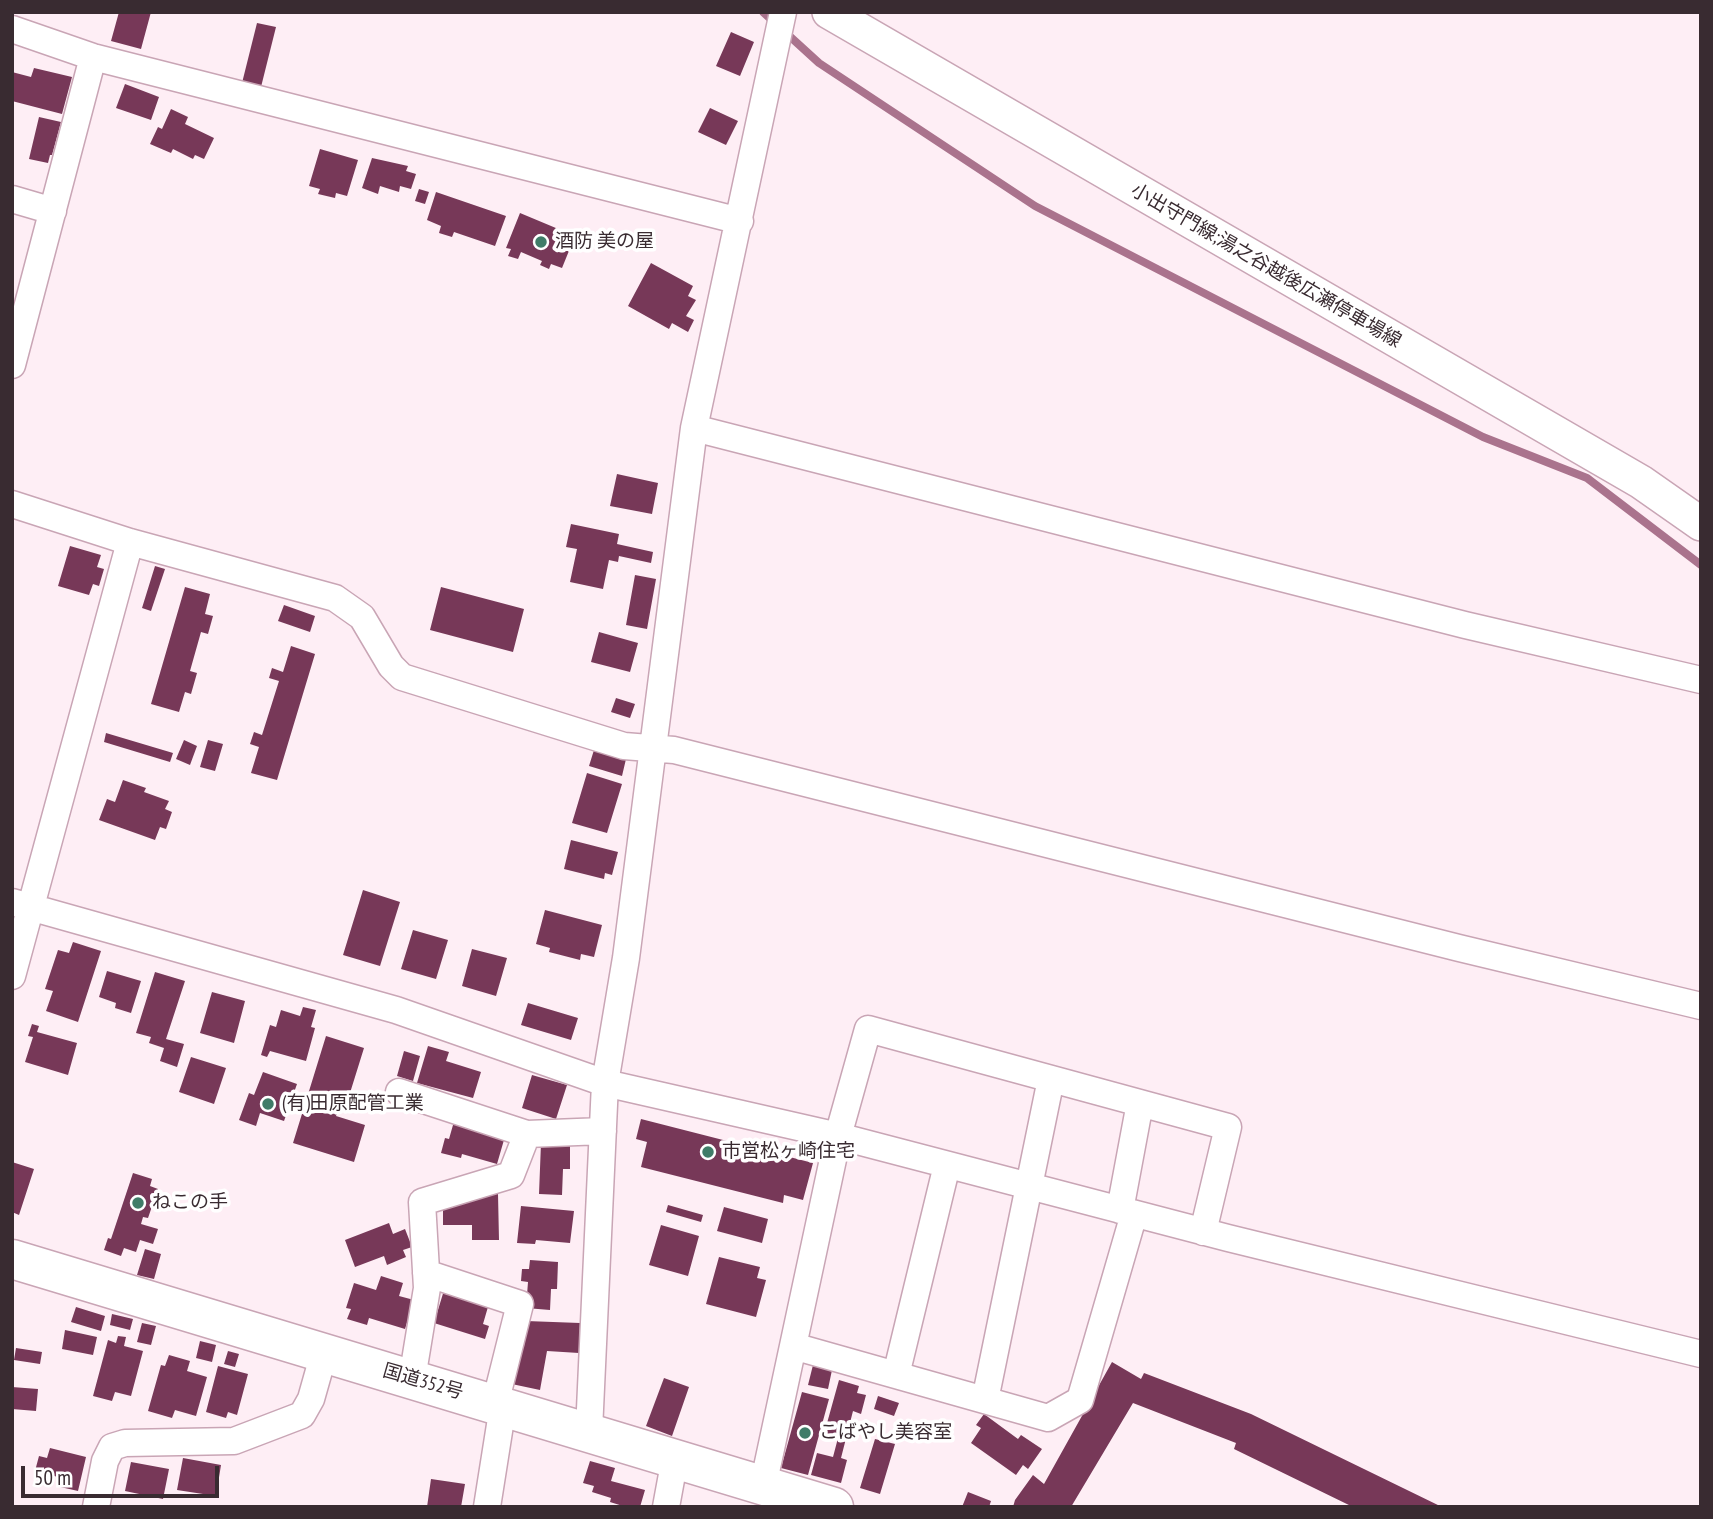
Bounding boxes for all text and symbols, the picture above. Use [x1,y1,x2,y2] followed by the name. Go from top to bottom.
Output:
[1127,179,1405,353] street label: 小出守門線;湯之谷越後広瀬停車場線
[555,231,654,253] place label: 酒防 美の屋
[533,234,549,250] marker: 酒防 美の屋
[282,1093,424,1115] place label: (有)田原配管工業
[260,1096,276,1112] marker: (有)田原配管工業
[722,1141,855,1163] place label: 市営松ヶ崎住宅
[700,1144,716,1160] marker: 市営松ヶ崎住宅
[152,1192,228,1214] place label: ねこの手
[130,1195,146,1211] marker: ねこの手
[380,1360,466,1404] street label: 国道352号
[819,1422,952,1444] place label: こばやし美容室
[797,1425,813,1441] marker: こばやし美容室
[24,1452,222,1496] scale bar
[34,1464,71,1491] text: 50 m

